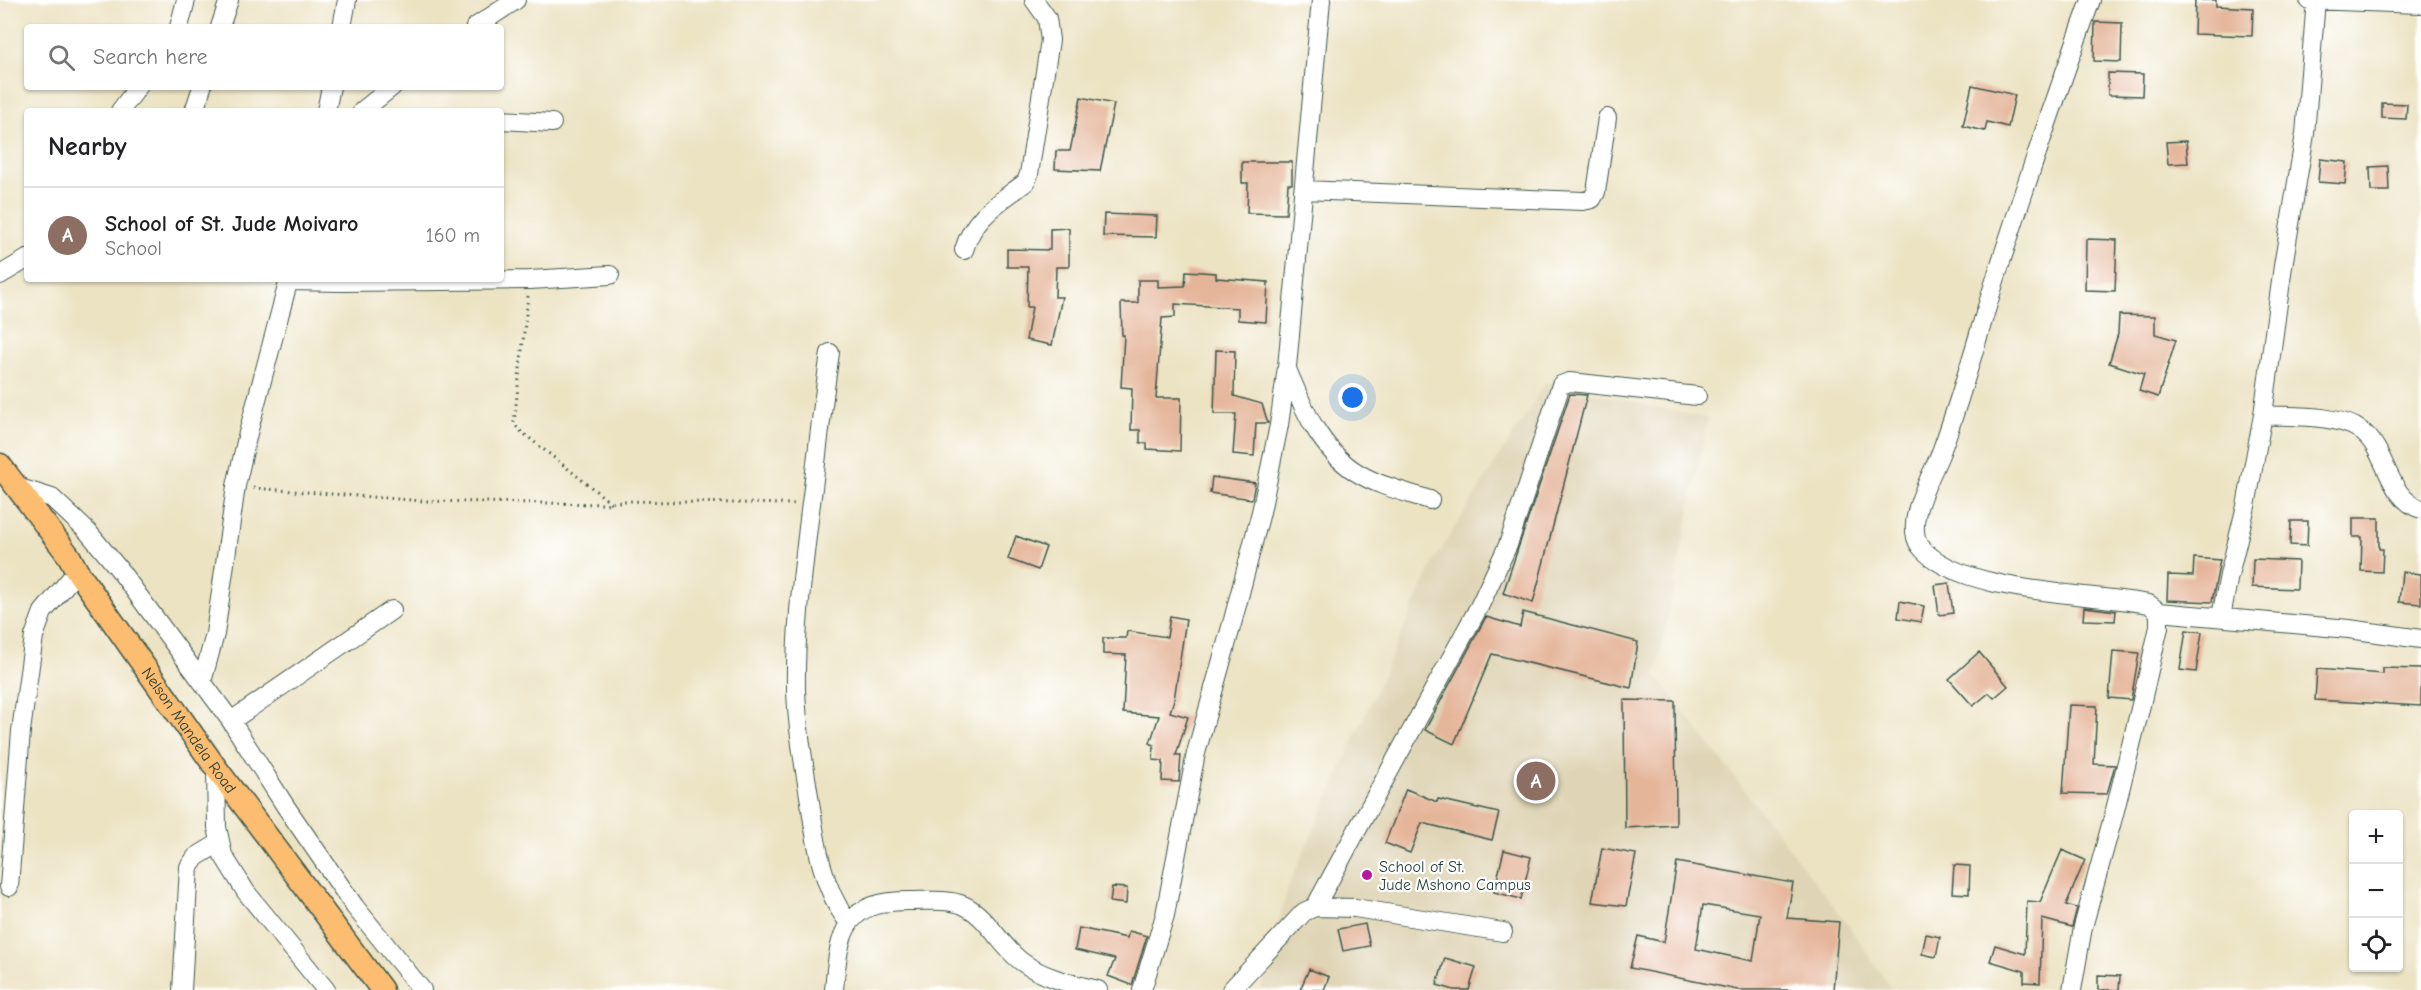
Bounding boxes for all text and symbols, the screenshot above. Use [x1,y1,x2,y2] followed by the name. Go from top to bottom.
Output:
[24,24,504,90] search box
[45,41,78,74] icon: search
[93,44,208,70] text: Search here
[48,132,127,162] text: Nearby
[105,211,358,237] text: School of St. Jude Moivaro
[62,224,73,247] text: A
[426,224,480,247] text: 160 m
[105,237,162,260] text: School
[1338,383,1367,412] your location
[138,664,240,797] street label: Nelson Mandela Road
[1516,758,1556,804] pin: A
[2349,810,2403,972] map controls
[2349,810,2403,864] button: +
[1379,858,1531,894] place label: School of St. Jude Mshono Campus
[2349,864,2403,918] button: −
[1360,868,1374,882] marker: School of St. Jude Mshono Campus
[2349,918,2403,972] button: locate

